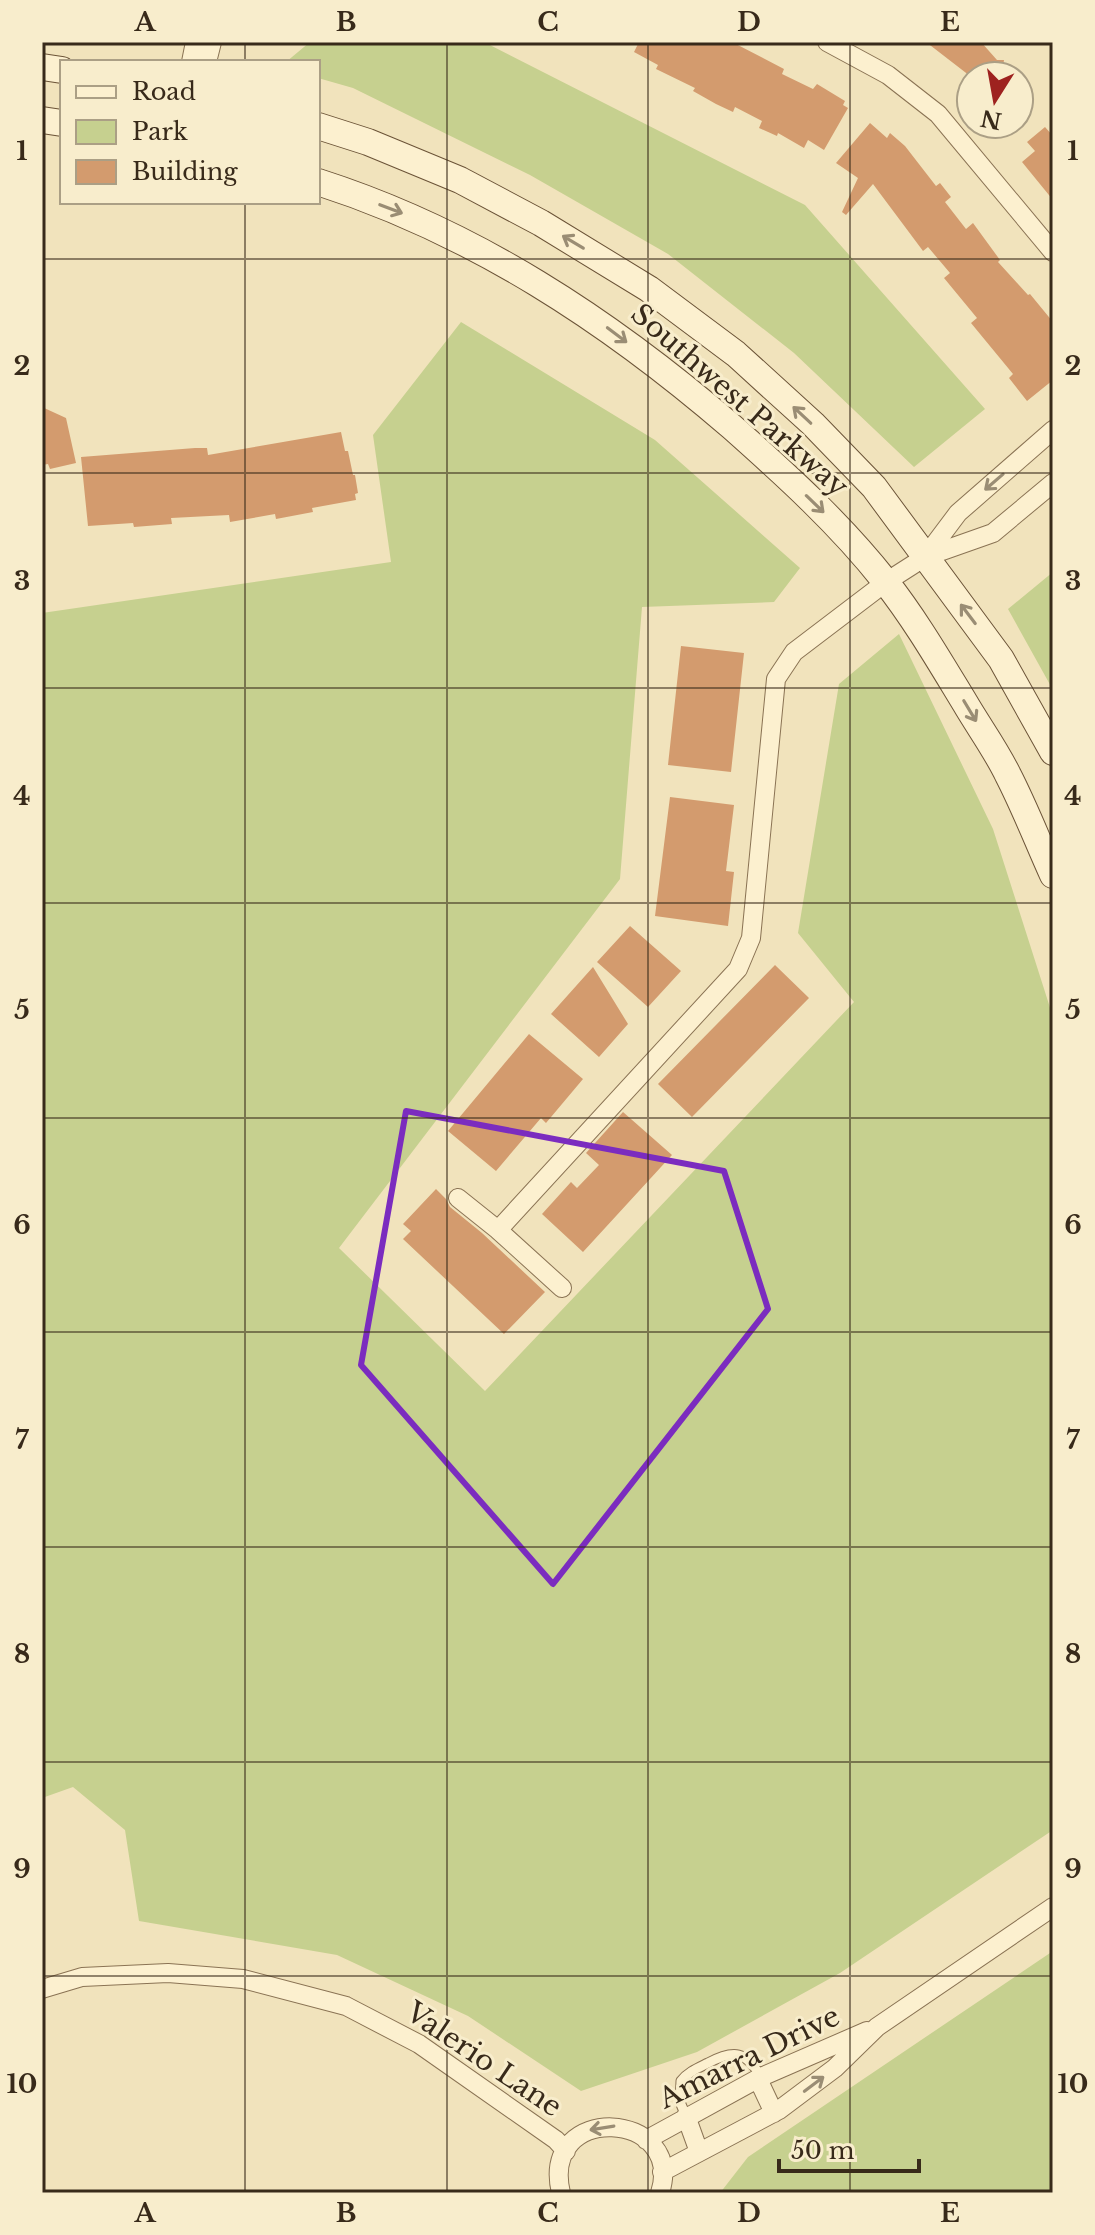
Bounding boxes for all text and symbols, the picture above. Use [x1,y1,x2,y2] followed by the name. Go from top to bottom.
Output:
[133,6,156,38] text: A
[336,6,356,38] text: B
[537,6,559,38] text: C
[737,6,761,38] text: D
[940,6,960,38] text: E
[60,60,320,204] legend
[955,60,1035,140] north arrow
[132,77,196,106] text: Road
[978,104,1004,134] text: N
[132,117,188,146] text: Park
[16,135,28,167] text: 1
[1067,135,1079,167] text: 1
[132,157,238,186] text: Building
[378,203,403,217] one-way arrow
[562,234,585,250] one-way arrow
[624,296,856,504] street label: Southwest Parkway
[606,327,628,344] one-way arrow
[14,350,30,382] text: 2
[1065,350,1081,382] text: 2
[793,406,813,424] one-way arrow
[985,472,1005,490] one-way arrow
[805,494,825,513] one-way arrow
[14,565,30,597] text: 3
[1065,565,1081,597] text: 3
[959,604,976,626] one-way arrow
[962,700,978,722] one-way arrow
[13,780,31,812] text: 4
[1064,780,1082,812] text: 4
[14,994,30,1026] text: 5
[1065,994,1081,1026] text: 5
[13,1209,31,1241] text: 6
[1064,1209,1082,1241] text: 6
[15,1424,29,1456] text: 7
[1066,1424,1080,1456] text: 7
[14,1638,30,1670] text: 8
[1065,1638,1081,1670] text: 8
[13,1853,31,1885] text: 9
[1064,1853,1082,1885] text: 9
[398,1994,568,2124] street label: Valerio Lane
[652,1999,845,2117] street label: Amarra Drive
[7,2068,37,2100] text: 10
[1058,2068,1088,2100] text: 10
[803,2076,824,2093] one-way arrow
[590,2121,615,2136] one-way arrow
[779,2123,919,2173] scale bar
[791,2136,855,2165] text: 50 m
[133,2197,156,2229] text: A
[336,2197,356,2229] text: B
[537,2197,559,2229] text: C
[737,2197,761,2229] text: D
[940,2197,960,2229] text: E

